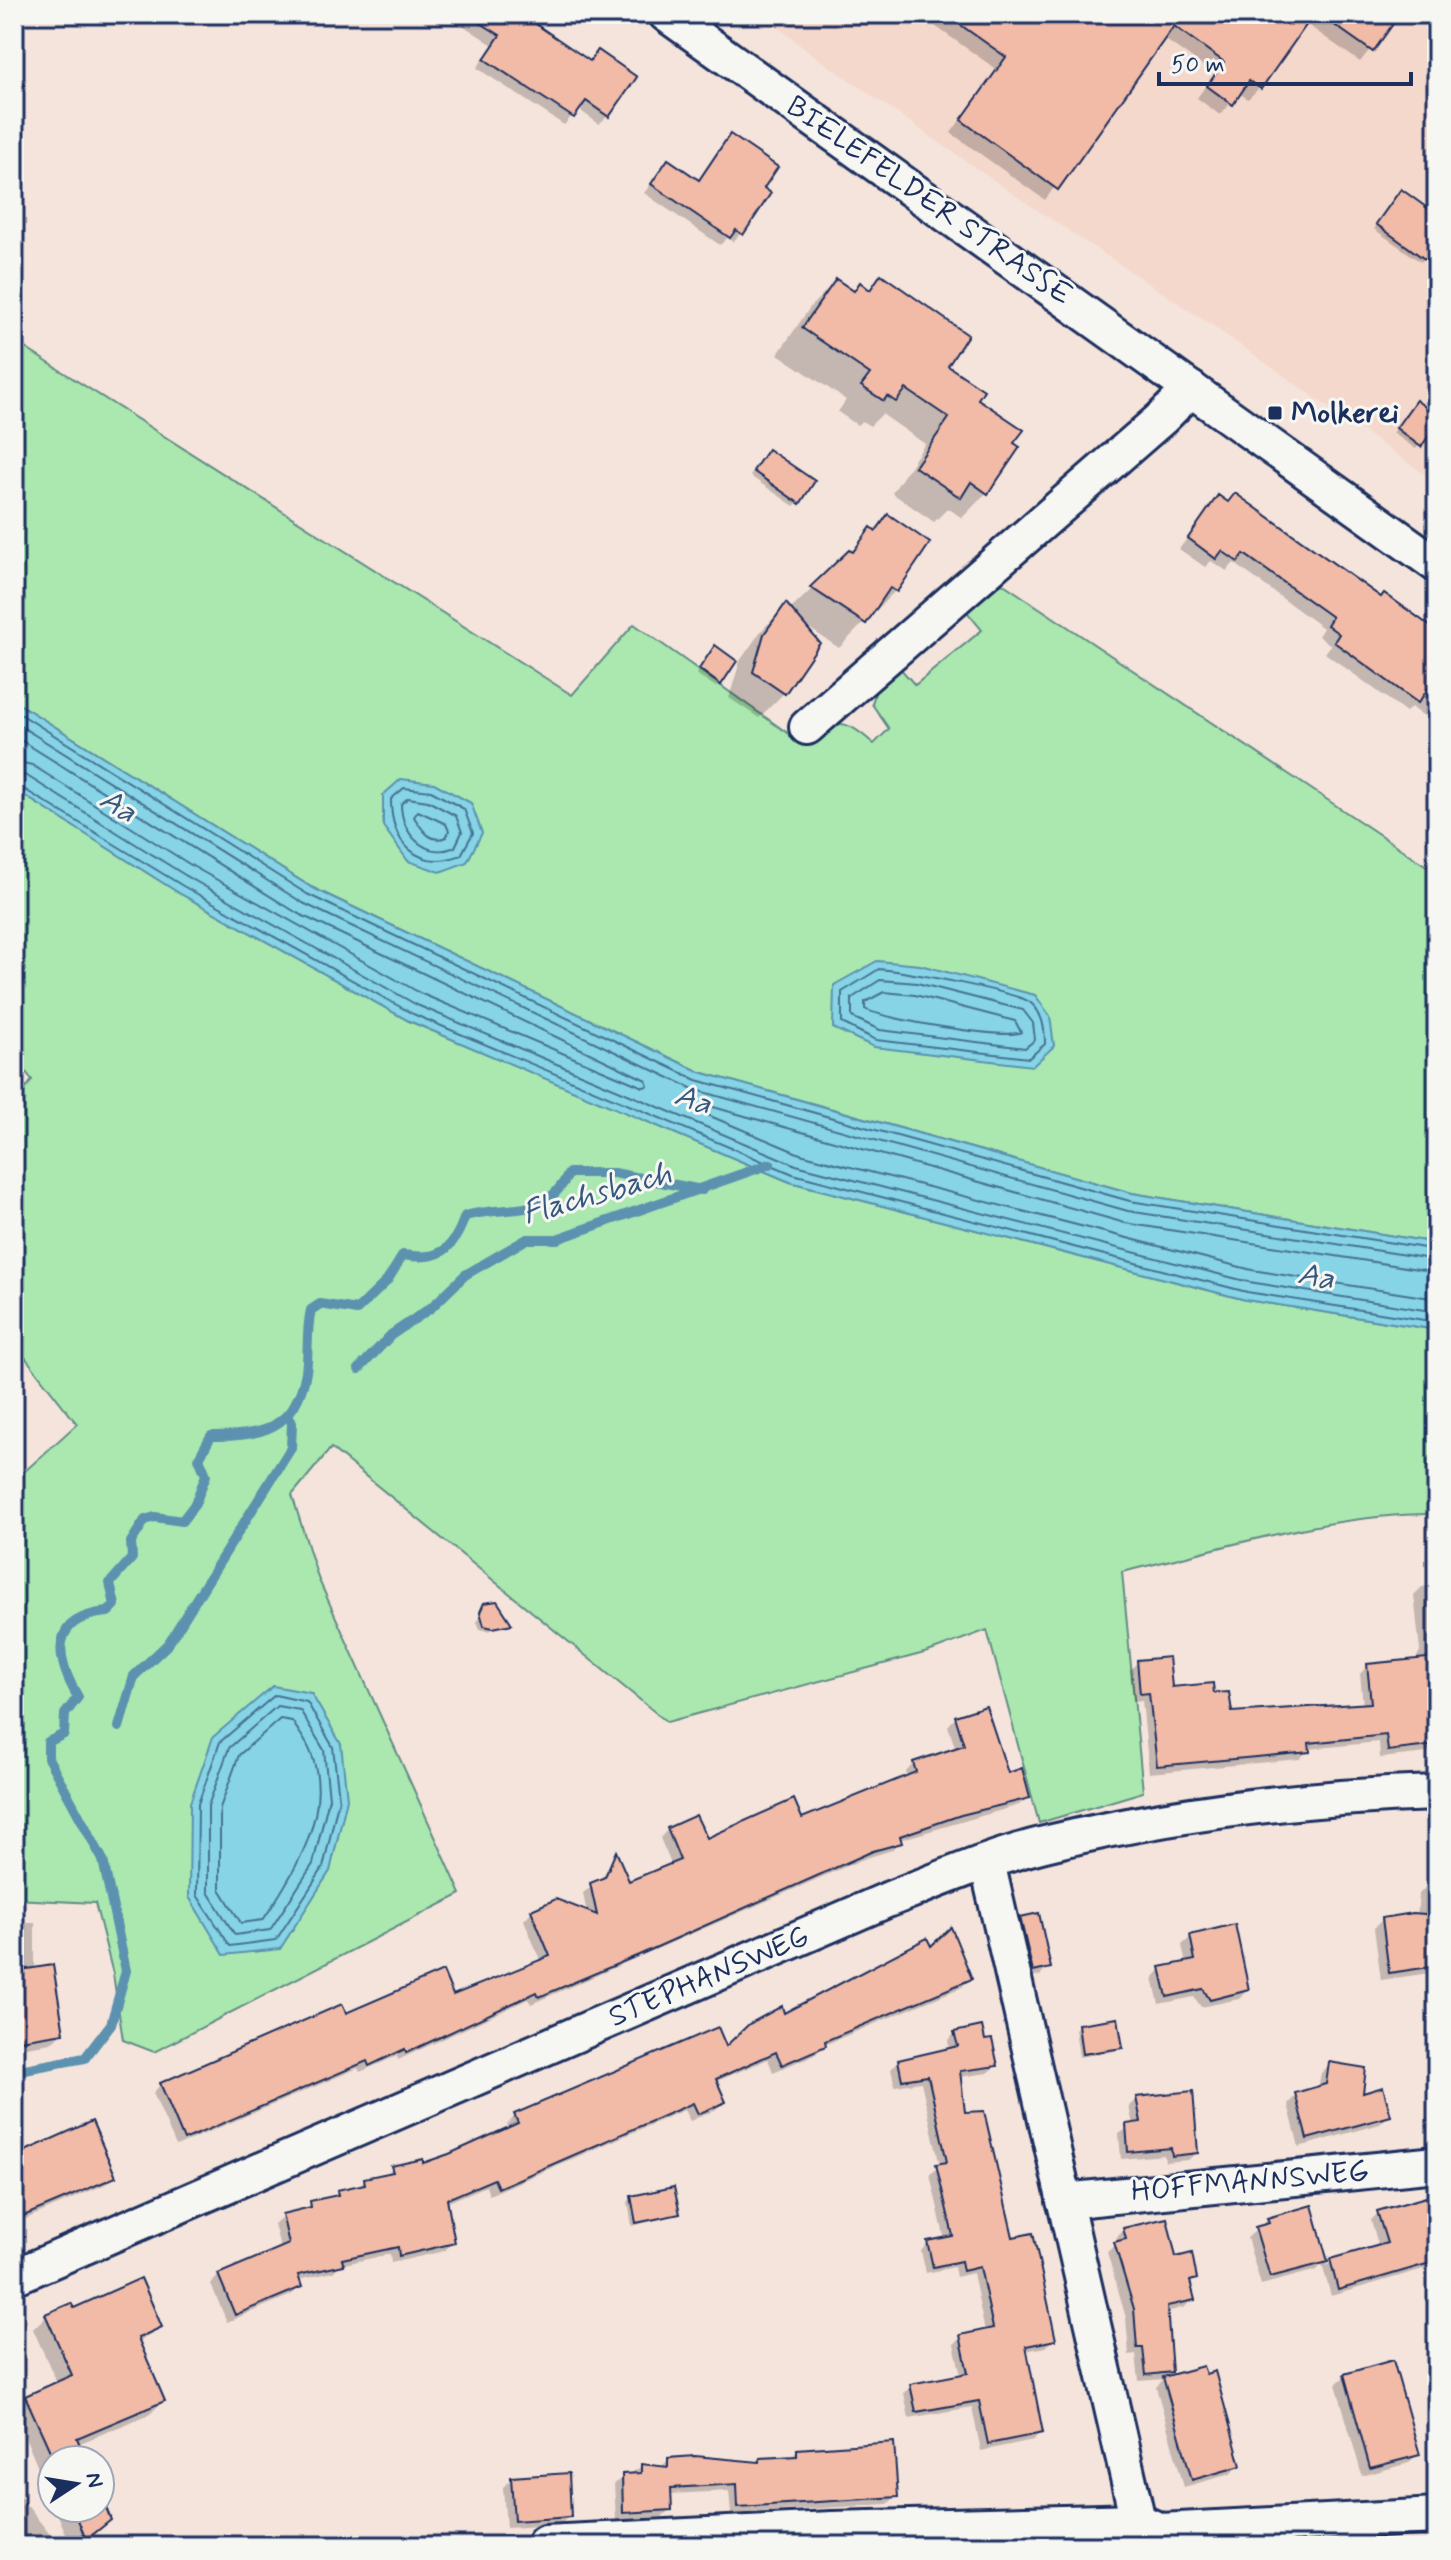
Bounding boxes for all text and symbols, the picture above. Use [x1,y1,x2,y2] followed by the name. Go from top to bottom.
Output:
[1159,36,1411,86] scale bar
[1171,50,1225,81] text: 50 m
[778,87,1080,315] street label: BIELEFELDER STRASSE
[1291,394,1399,433] place label: Molkerei
[1266,404,1284,422] marker: Molkerei
[91,778,145,834] water label: Aa
[669,1074,717,1126] water label: Aa
[517,1153,677,1235] water label: Flachsbach
[1294,1253,1338,1301] water label: Aa
[603,1917,815,2037] street label: STEPHANSWEG
[1129,2152,1371,2212] street label: HOFFMANNSWEG
[36,2444,116,2524] north arrow
[78,2470,109,2490] text: N

